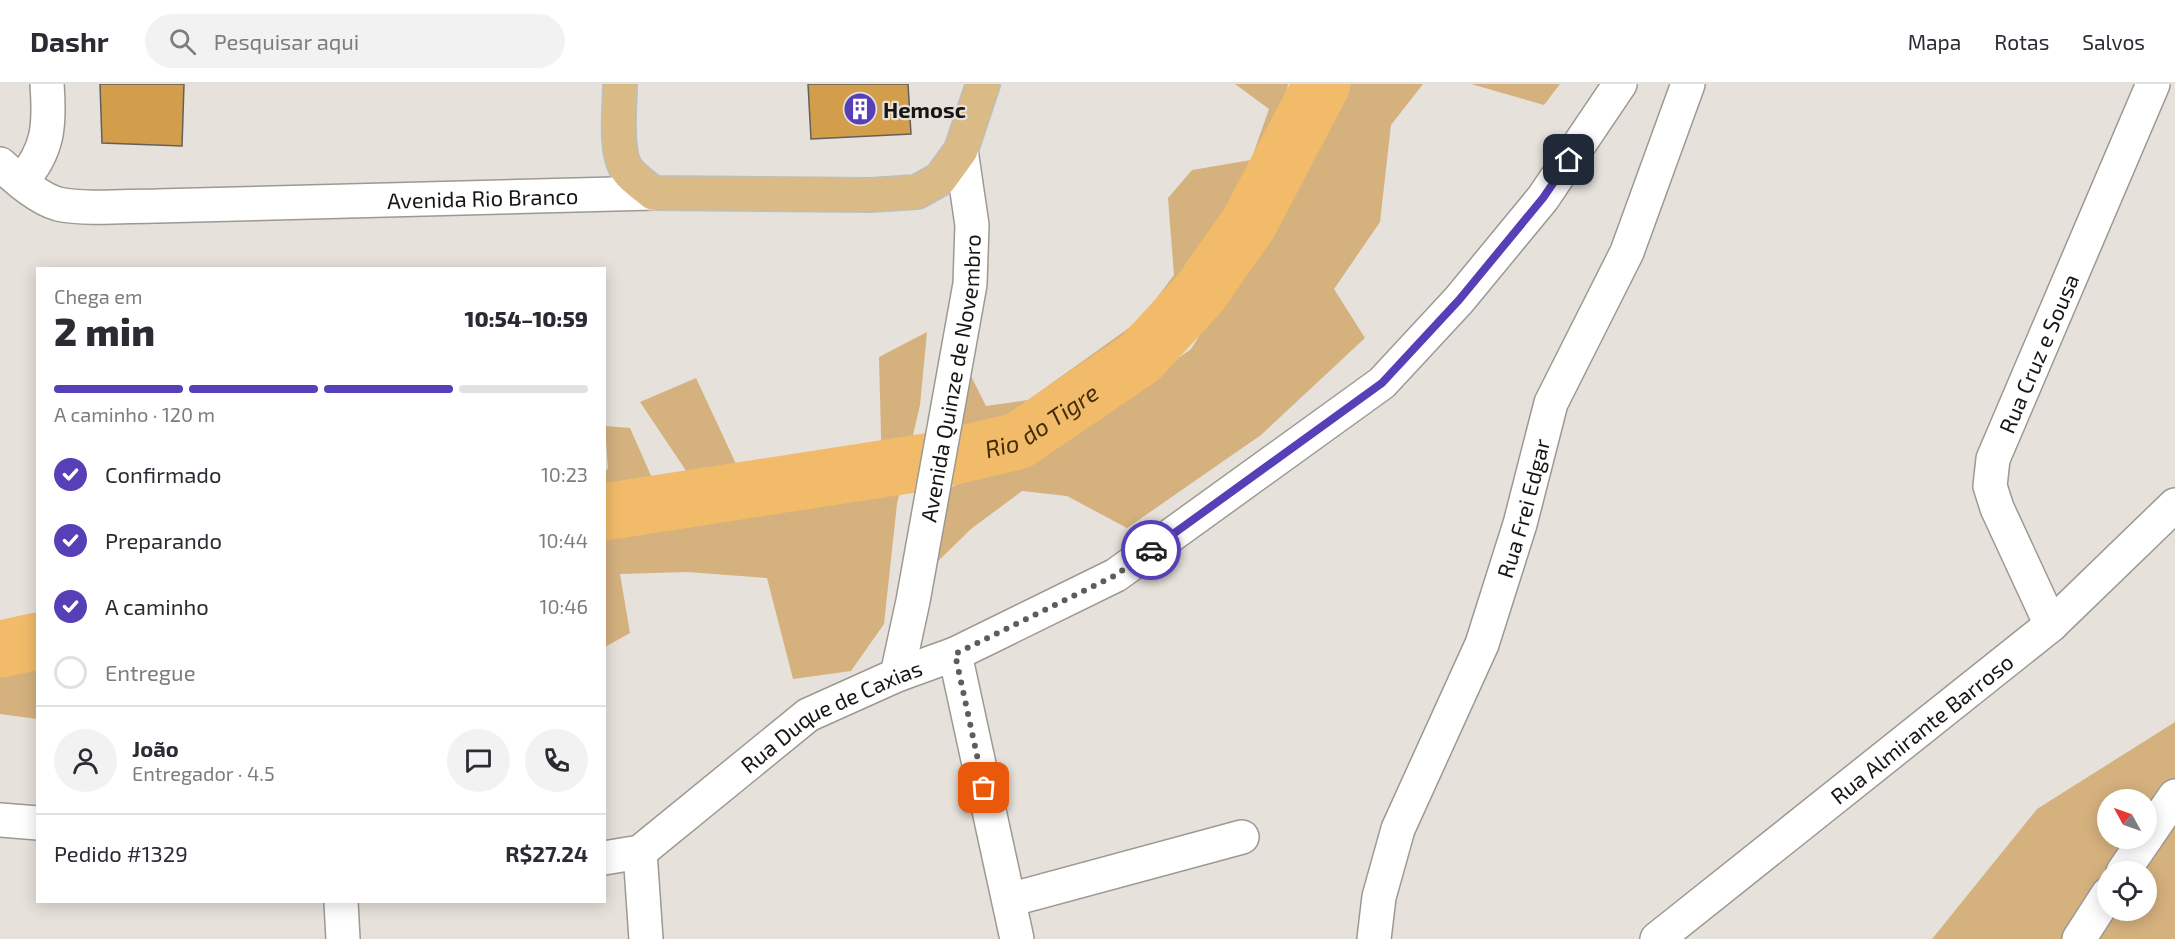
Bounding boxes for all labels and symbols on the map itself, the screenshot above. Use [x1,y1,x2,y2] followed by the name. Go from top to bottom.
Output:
[842,91,878,127] building icon: Hemosc
[883,96,966,122] place label: Hemosc
[1543,134,1594,185] pin
[387,182,579,213] street label: Avenida Rio Branco
[914,234,985,524] street label: Avenida Quinze de Novembro
[1993,270,2084,437] street label: Rua Cruz e Sousa
[982,376,1104,463] water label: Rio do Tigre
[1491,436,1554,581] street label: Rua Frei Edgar
[1121,520,1181,580] courier
[1825,648,2018,809] street label: Rua Almirante Barroso
[735,654,925,778] street label: Rua Duque de Caxias
[958,762,1009,813] pin
[2097,789,2157,849] north arrow

